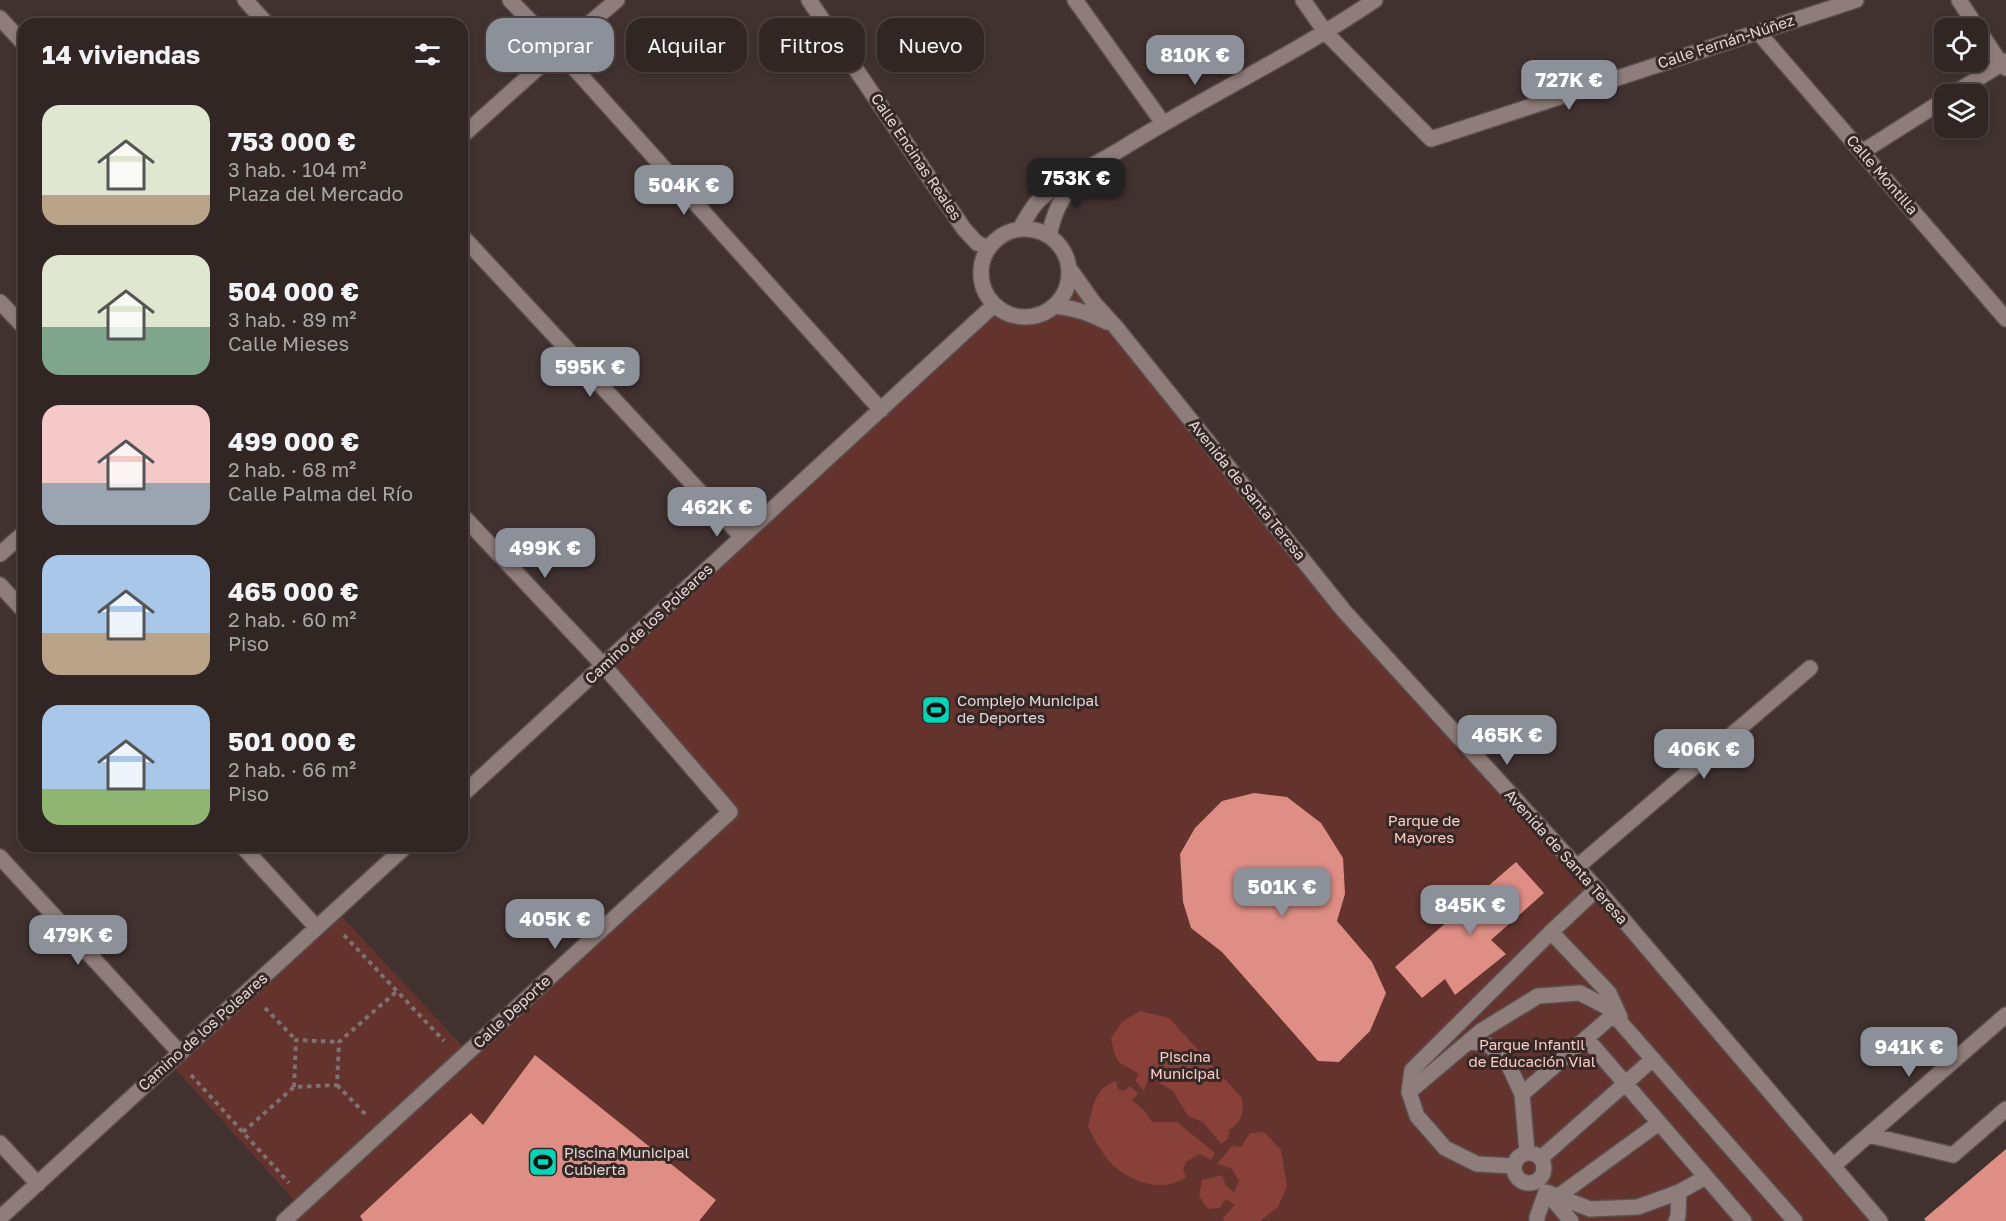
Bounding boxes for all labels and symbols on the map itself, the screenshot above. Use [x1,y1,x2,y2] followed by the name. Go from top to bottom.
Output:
[1655,10,1797,72] street label: Calle Fernán-Núñez
[1146,35,1244,86] pin: 810K €
[1520,60,1618,111] pin: 727K €
[868,90,966,223] street label: Calle Encinas Reales
[1843,131,1922,218] street label: Calle Montilla
[1027,158,1125,209] pin: 753K €
[635,165,733,216] pin: 504K €
[541,347,639,398] pin: 595K €
[1186,416,1310,563] street label: Avenida de Santa Teresa
[668,487,766,538] pin: 462K €
[496,528,594,579] pin: 499K €
[581,559,716,687] street label: Camino de los Poleares
[957,691,1099,726] place label: Complejo Municipal de Deportes
[920,694,952,726] sports icon: Complejo Municipal de Deportes
[1458,715,1556,766] pin: 465K €
[1655,729,1753,780] pin: 406K €
[1501,785,1632,927] street label: Avenida de Santa Teresa
[1388,811,1461,846] park label: Parque de Mayores
[1233,867,1331,918] pin: 501K €
[1421,885,1519,936] pin: 845K €
[506,899,604,950] pin: 405K €
[29,915,127,966] pin: 479K €
[134,968,271,1094] street label: Camino de los Poleares
[469,971,554,1052] street label: Calle Deporte
[1860,1027,1958,1078] pin: 941K €
[1468,1035,1596,1070] park label: Parque Infantil de Educación Vial
[1150,1047,1220,1082] park label: Piscina Municipal
[564,1143,690,1178] place label: Piscina Municipal Cubierta
[527,1146,559,1178] sports icon: Piscina Municipal Cubierta

